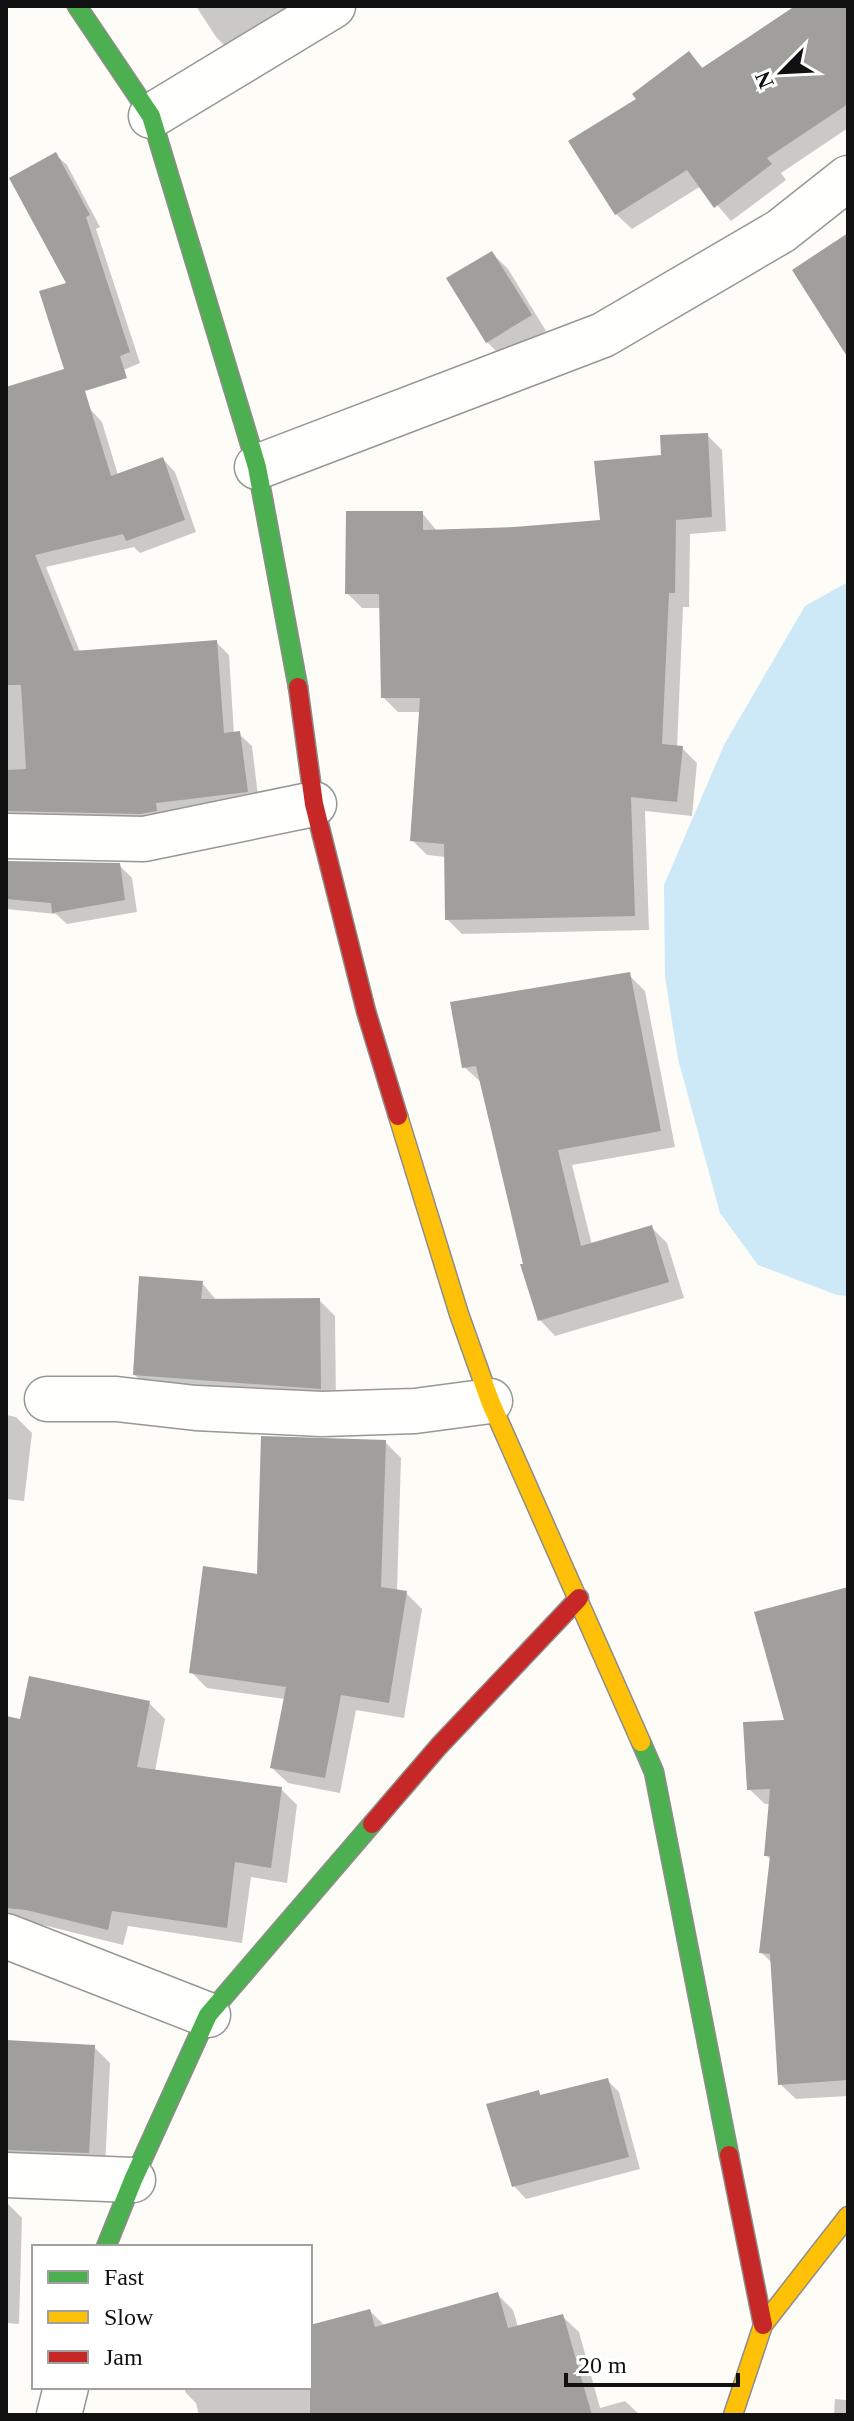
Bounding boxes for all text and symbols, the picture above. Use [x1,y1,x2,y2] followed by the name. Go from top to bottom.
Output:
[742,32,822,112] north arrow
[749,67,779,92] text: N
[32,2245,312,2389] legend
[104,2264,144,2290] text: Fast
[104,2304,154,2330] text: Slow
[566,2337,738,2387] scale bar
[104,2344,143,2370] text: Jam
[578,2352,627,2378] text: 20 m

